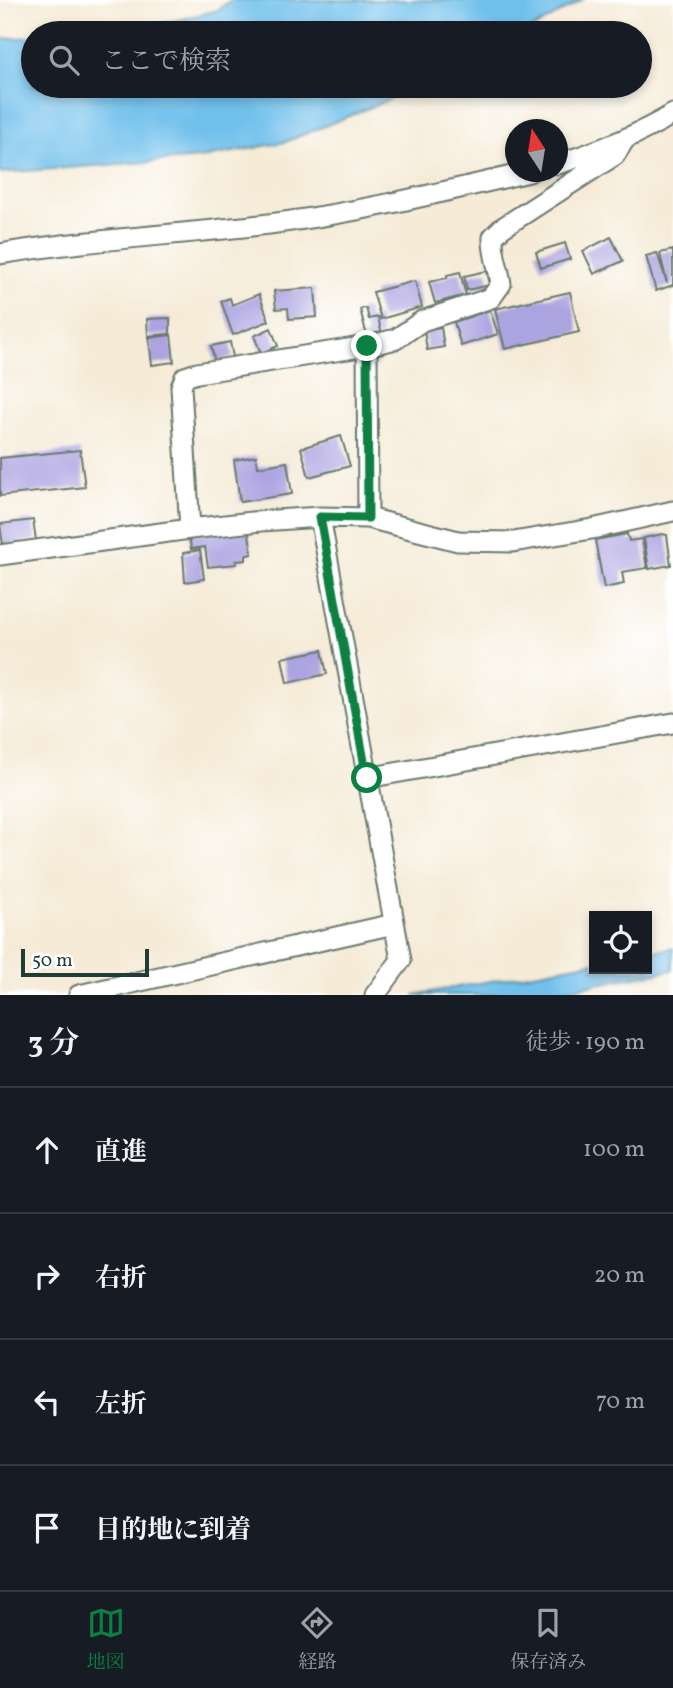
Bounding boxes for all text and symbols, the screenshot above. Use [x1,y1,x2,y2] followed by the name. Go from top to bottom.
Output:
[21,21,652,98] search box
[45,41,83,79] icon: search
[101,44,231,80] text: ここで検索
[505,119,568,182] north arrow
[351,330,382,361] route end
[351,762,382,793] route start
[589,911,652,974] map controls
[589,911,652,974] button: locate
[21,946,149,978] scale bar
[32,948,73,974] text: 50 m
[28,1023,79,1065] text: 3 分
[525,1027,645,1059] text: 徒歩 · 190 m
[28,1131,66,1169] icon: ahead
[583,1134,645,1166] text: 100 m
[95,1135,147,1171] text: 直進
[28,1257,66,1295] icon: right
[594,1260,645,1292] text: 20 m
[95,1261,147,1297] text: 右折
[28,1383,66,1421] icon: left
[596,1386,645,1418] text: 70 m
[95,1387,147,1423] text: 左折
[28,1509,66,1547] icon: arrive
[95,1513,251,1549] text: 目的地に到着
[87,1604,125,1676] tab: 地図
[298,1604,336,1676] tab: 経路
[510,1604,586,1676] tab: 保存済み

